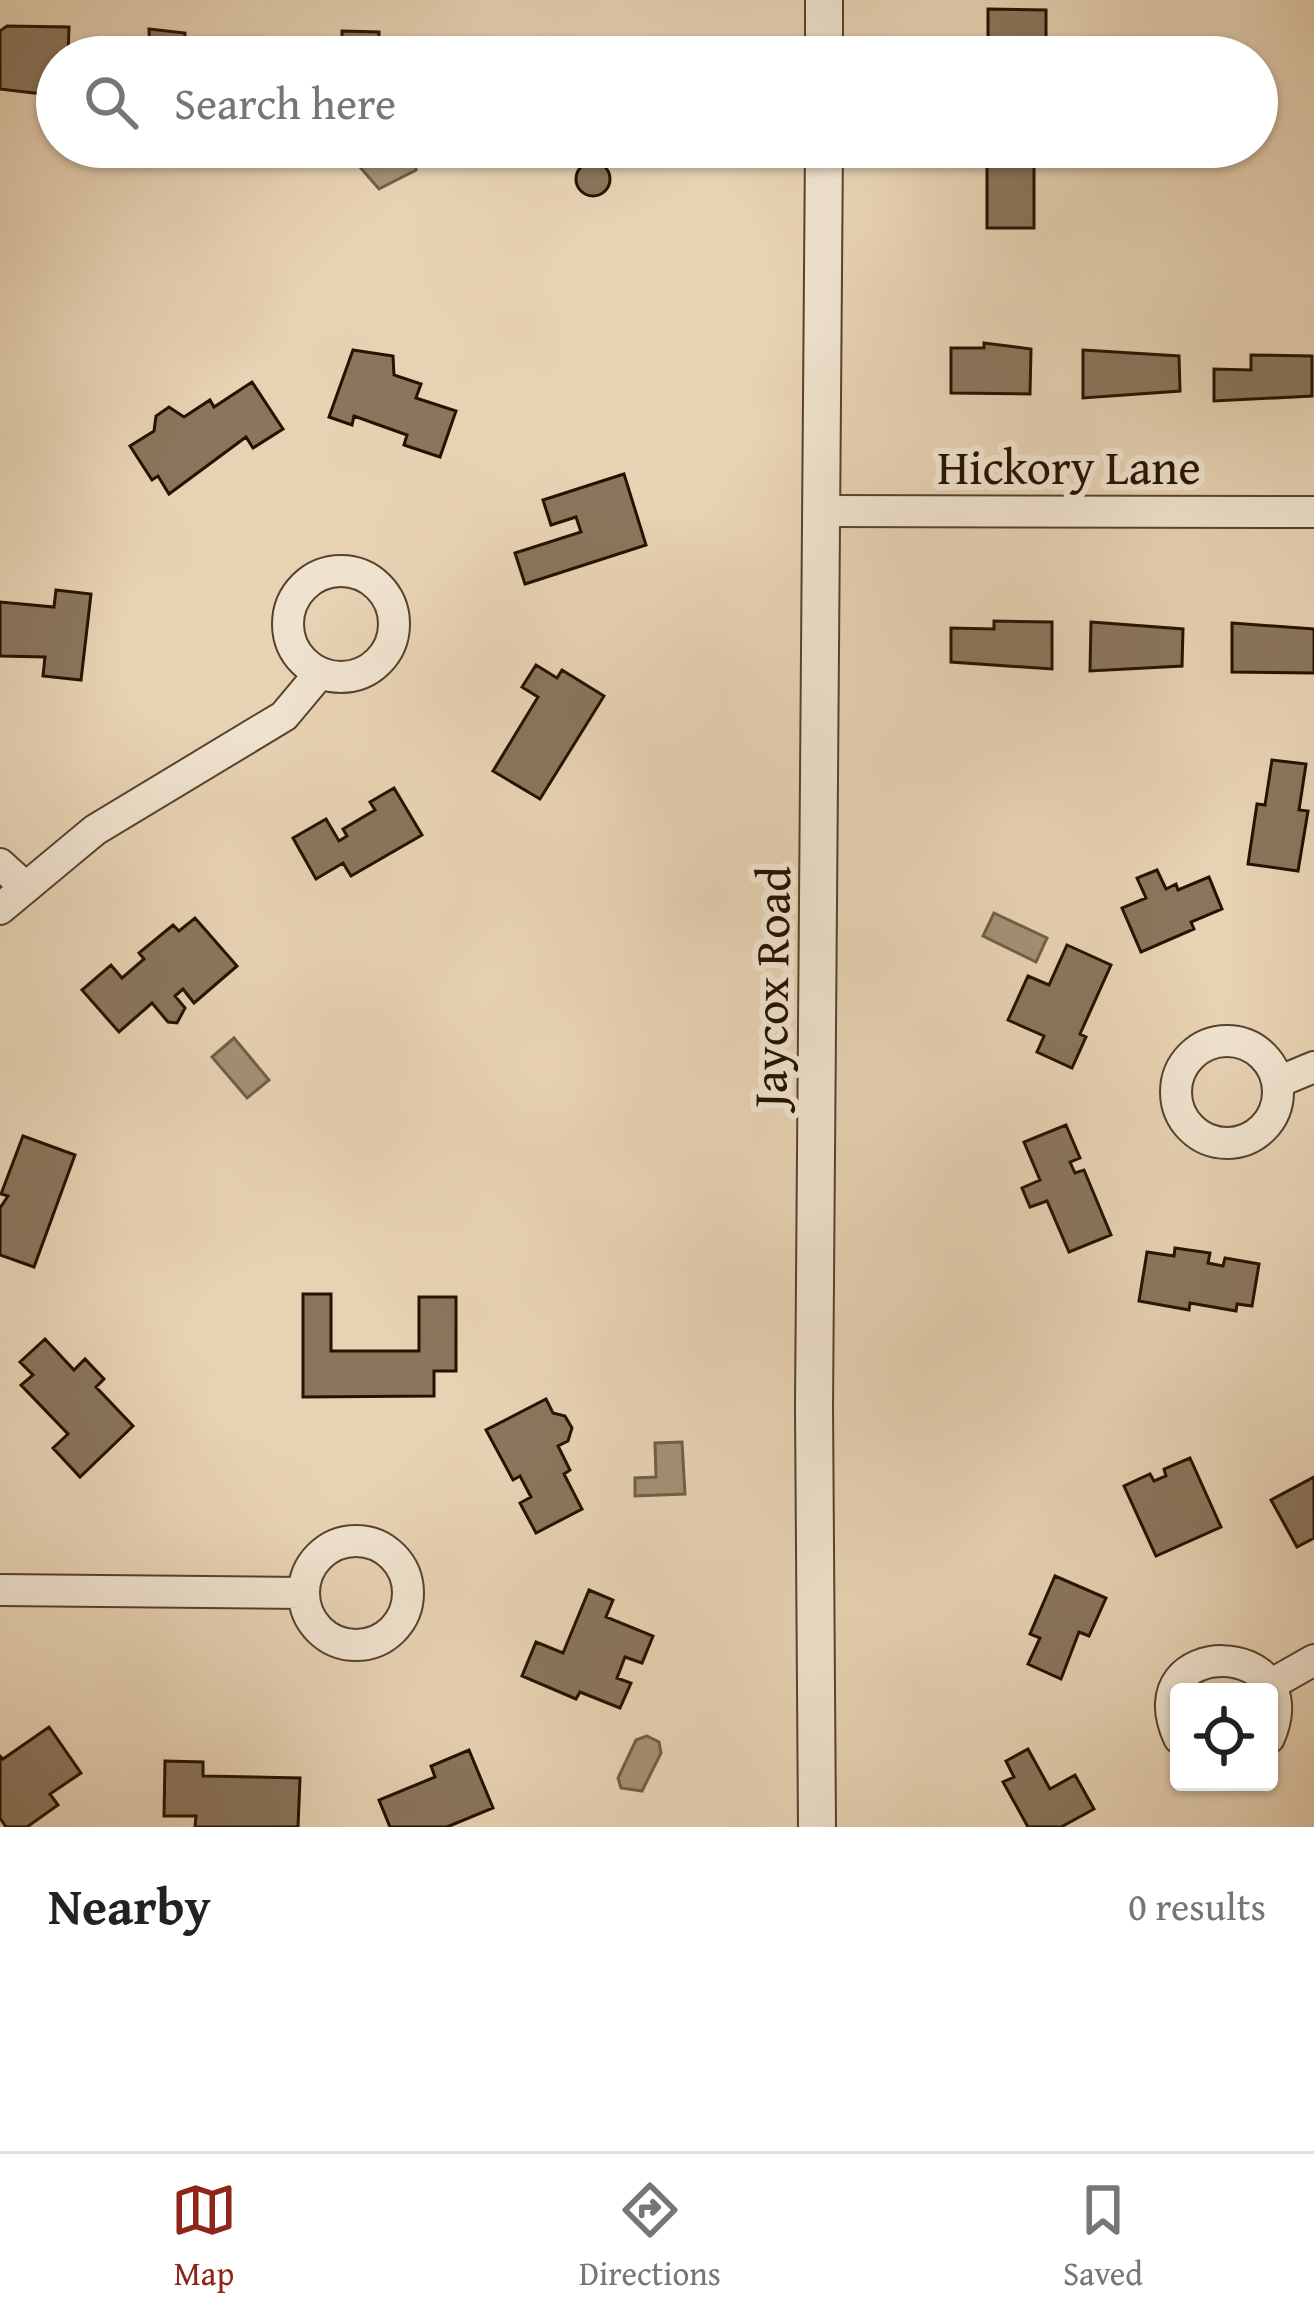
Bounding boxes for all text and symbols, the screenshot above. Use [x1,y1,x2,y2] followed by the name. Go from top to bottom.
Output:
[36,36,1278,168] search box
[78,69,144,135] icon: search
[174,70,396,135] text: Search here
[937,431,1201,502] street label: Hickory Lane
[733,865,808,1115] street label: Jaycox Road
[1170,1683,1278,1791] map controls
[1170,1683,1278,1791] button: locate
[48,1868,211,1943] text: Nearby
[1128,1877,1266,1934] text: 0 results
[171,2177,237,2297] tab: Map
[579,2177,721,2297] tab: Directions
[1063,2177,1143,2297] tab: Saved

